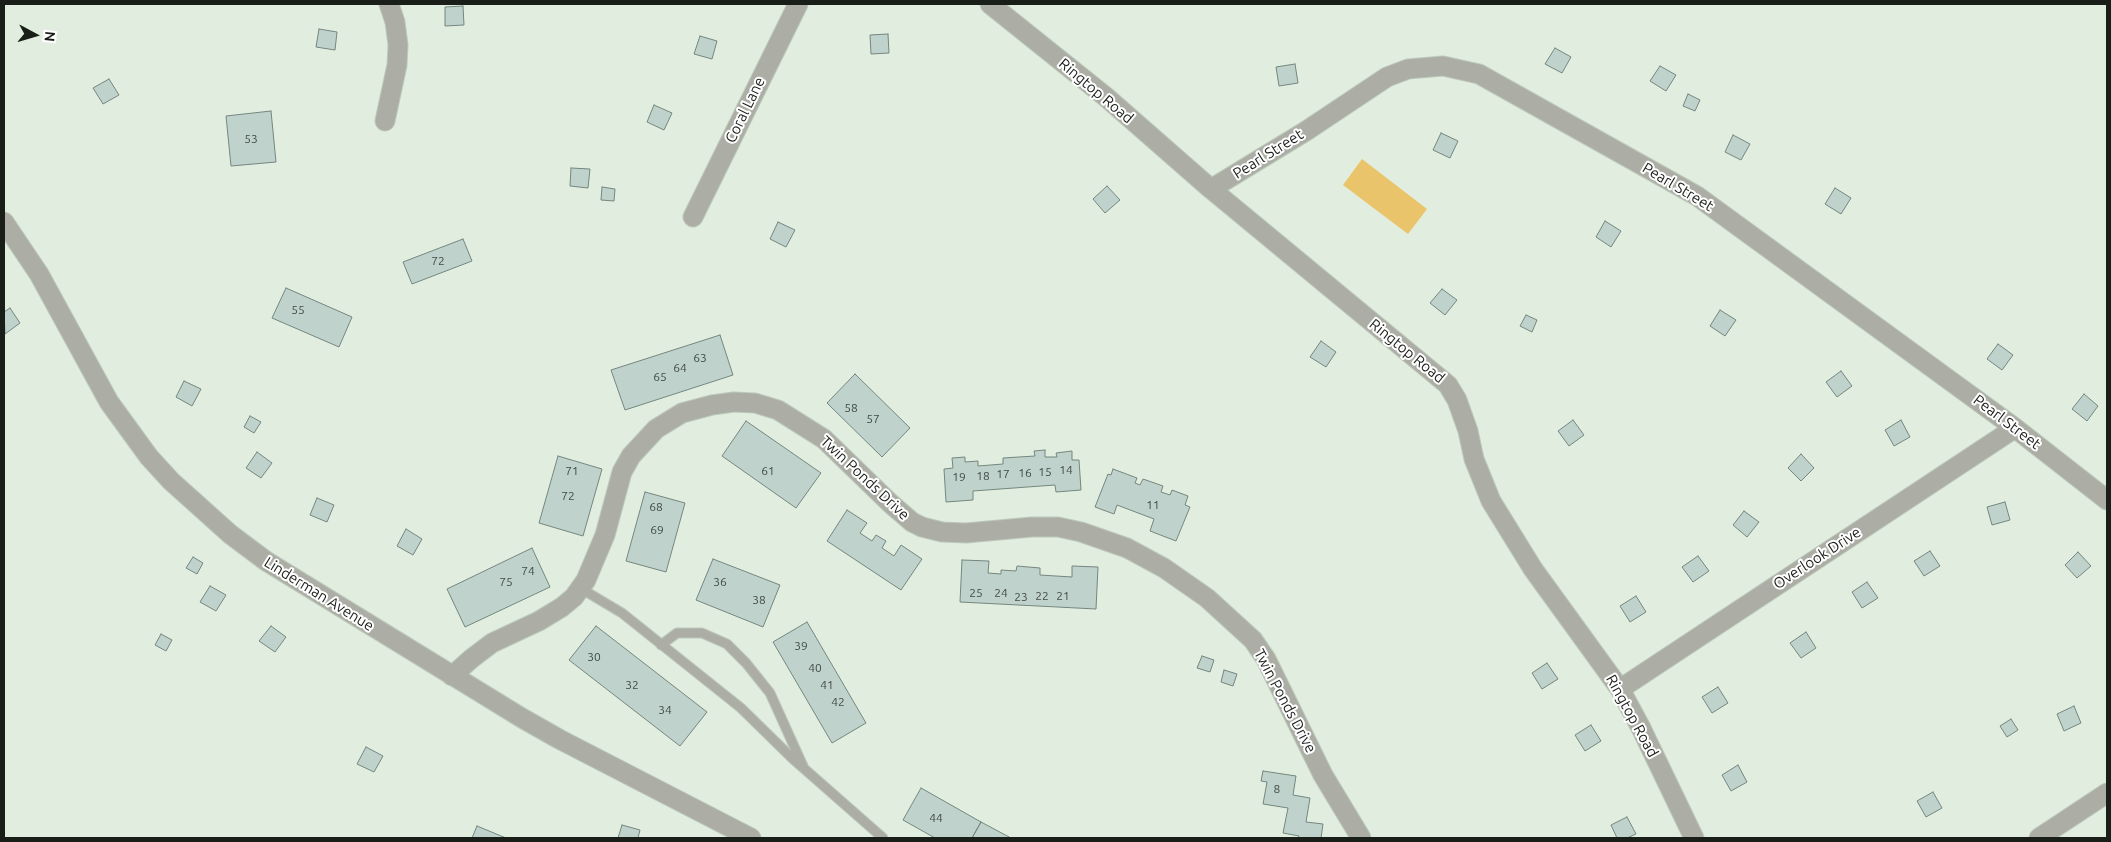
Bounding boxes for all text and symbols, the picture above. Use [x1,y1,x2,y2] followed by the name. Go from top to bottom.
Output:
[10,10,60,60] north arrow
[41,31,58,43] text: N
[1055,55,1137,127] street label: Ringtop Road
[721,74,769,146] street label: Coral Lane
[1229,125,1307,183] street label: Pearl Street
[244,132,258,146] house number: 53
[1639,159,1717,215] street label: Pearl Street
[431,254,445,268] house number: 72
[291,303,305,317] house number: 55
[1366,315,1448,387] street label: Ringtop Road
[693,351,707,365] house number: 63
[673,361,687,375] house number: 64
[653,370,667,384] house number: 65
[1970,391,2044,453] street label: Pearl Street
[844,401,858,415] house number: 58
[866,412,880,426] house number: 57
[817,432,913,524] street label: Twin Ponds Drive
[1059,463,1073,477] house number: 14
[565,464,579,478] house number: 71
[761,464,775,478] house number: 61
[1038,465,1052,479] house number: 15
[1018,466,1032,480] house number: 16
[996,467,1010,481] house number: 17
[976,469,990,483] house number: 18
[952,470,966,484] house number: 19
[561,489,575,503] house number: 72
[1146,498,1160,512] house number: 11
[649,500,663,514] house number: 68
[650,523,664,537] house number: 69
[1770,523,1864,593] street label: Overlook Drive
[261,553,377,635] street label: Linderman Avenue
[521,564,535,578] house number: 74
[499,575,513,589] house number: 75
[713,575,727,589] house number: 36
[969,586,983,600] house number: 25
[994,586,1008,600] house number: 24
[1035,589,1049,603] house number: 22
[1056,589,1070,603] house number: 21
[1014,590,1028,604] house number: 23
[752,593,766,607] house number: 38
[794,639,808,653] house number: 39
[1250,646,1320,756] street label: Twin Ponds Drive
[587,650,601,664] house number: 30
[808,661,822,675] house number: 40
[1602,672,1662,760] street label: Ringtop Road
[625,678,639,692] house number: 32
[820,678,834,692] house number: 41
[831,695,845,709] house number: 42
[658,703,672,717] house number: 34
[1274,782,1280,796] house number: 8
[929,811,943,825] house number: 44

